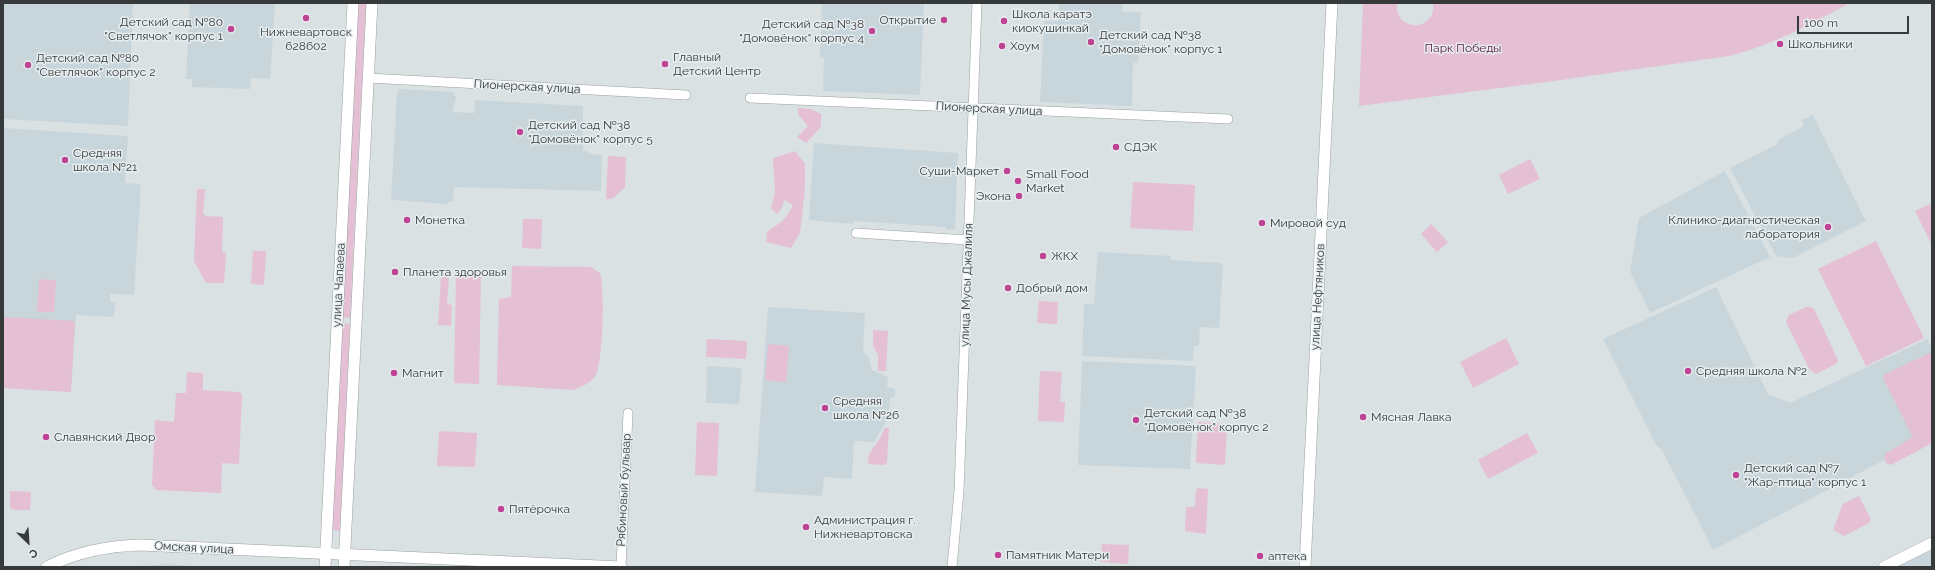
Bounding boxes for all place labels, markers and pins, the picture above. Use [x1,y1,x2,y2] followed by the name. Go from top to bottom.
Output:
[1012,7,1092,35] place label: Школа каратэ киокушинкай
[301,13,311,23] marker: Нижневартовск 628602
[880,13,936,27] place label: Открытие
[105,15,223,43] place label: Детский сад №80 "Светлячок" корпус 1
[939,15,949,25] marker: Открытие
[999,16,1009,26] marker: Школа каратэ киокушинкай
[739,17,864,45] place label: Детский сад №38 "Домовёнок" корпус 4
[226,24,236,34] marker: Детский сад №80 "Светлячок" корпус 1
[260,25,352,53] place label: Нижневартовск 628602
[867,26,877,36] marker: Детский сад №38 "Домовёнок" корпус 4
[1099,28,1222,56] place label: Детский сад №38 "Домовёнок" корпус 1
[1086,37,1096,47] marker: Детский сад №38 "Домовёнок" корпус 1
[1788,37,1853,51] place label: Школьники
[1010,39,1039,53] place label: Хоум
[1775,39,1785,49] marker: Школьники
[997,41,1007,51] marker: Хоум
[673,50,761,78] place label: Главный Детский Центр
[36,51,156,79] place label: Детский сад №80 "Светлячок" корпус 2
[660,59,670,69] marker: Главный Детский Центр
[23,60,33,70] marker: Детский сад №80 "Светлячок" корпус 2
[528,118,653,146] place label: Детский сад №38 "Домовёнок" корпус 5
[515,127,525,137] marker: Детский сад №38 "Домовёнок" корпус 5
[1124,140,1157,154] place label: СДЭК
[1111,142,1121,152] marker: СДЭК
[73,146,137,174] place label: Средняя школа №21
[60,155,70,165] marker: Средняя школа №21
[919,164,999,178] place label: Суши-Маркет
[1002,166,1012,176] marker: Суши-Маркет
[1026,167,1089,195] place label: Small Food Market
[1013,176,1023,186] marker: Small Food Market
[976,189,1011,203] place label: Экона
[1014,191,1024,201] marker: Экона
[415,213,465,227] place label: Монетка
[1668,213,1820,241] place label: Клинико-диагностическая лаборатория
[402,215,412,225] marker: Монетка
[1270,216,1346,230] place label: Мировой суд
[1257,218,1267,228] marker: Мировой суд
[1823,222,1833,232] marker: Клинико-диагностическая лаборатория
[1051,249,1078,263] place label: ЖКХ
[1038,251,1048,261] marker: ЖКХ
[403,265,507,279] place label: Планета здоровья
[390,267,400,277] marker: Планета здоровья
[1016,281,1088,295] place label: Добрый дом
[1003,283,1013,293] marker: Добрый дом
[1696,364,1807,378] place label: Средняя школа №2
[402,366,444,380] place label: Магнит
[1683,366,1693,376] marker: Средняя школа №2
[389,368,399,378] marker: Магнит
[833,394,899,422] place label: Средняя школа №26
[820,403,830,413] marker: Средняя школа №26
[1144,406,1269,434] place label: Детский сад №38 "Домовёнок" корпус 2
[1371,410,1452,424] place label: Мясная Лавка
[1358,412,1368,422] marker: Мясная Лавка
[1131,415,1141,425] marker: Детский сад №38 "Домовёнок" корпус 2
[54,430,155,444] place label: Славянский Двор
[41,432,51,442] marker: Славянский Двор
[1744,461,1866,489] place label: Детский сад №7 "Жар-птица" корпус 1
[1731,470,1741,480] marker: Детский сад №7 "Жар-птица" корпус 1
[509,502,570,516] place label: Пятёрочка
[496,504,506,514] marker: Пятёрочка
[814,513,915,541] place label: Администрация г. Нижневартовска
[801,522,811,532] marker: Администрация г. Нижневартовска
[1006,548,1109,562] place label: Памятник Матери
[1268,549,1307,563] place label: аптека
[993,550,1003,560] marker: Памятник Матери
[1255,551,1265,561] marker: аптека

